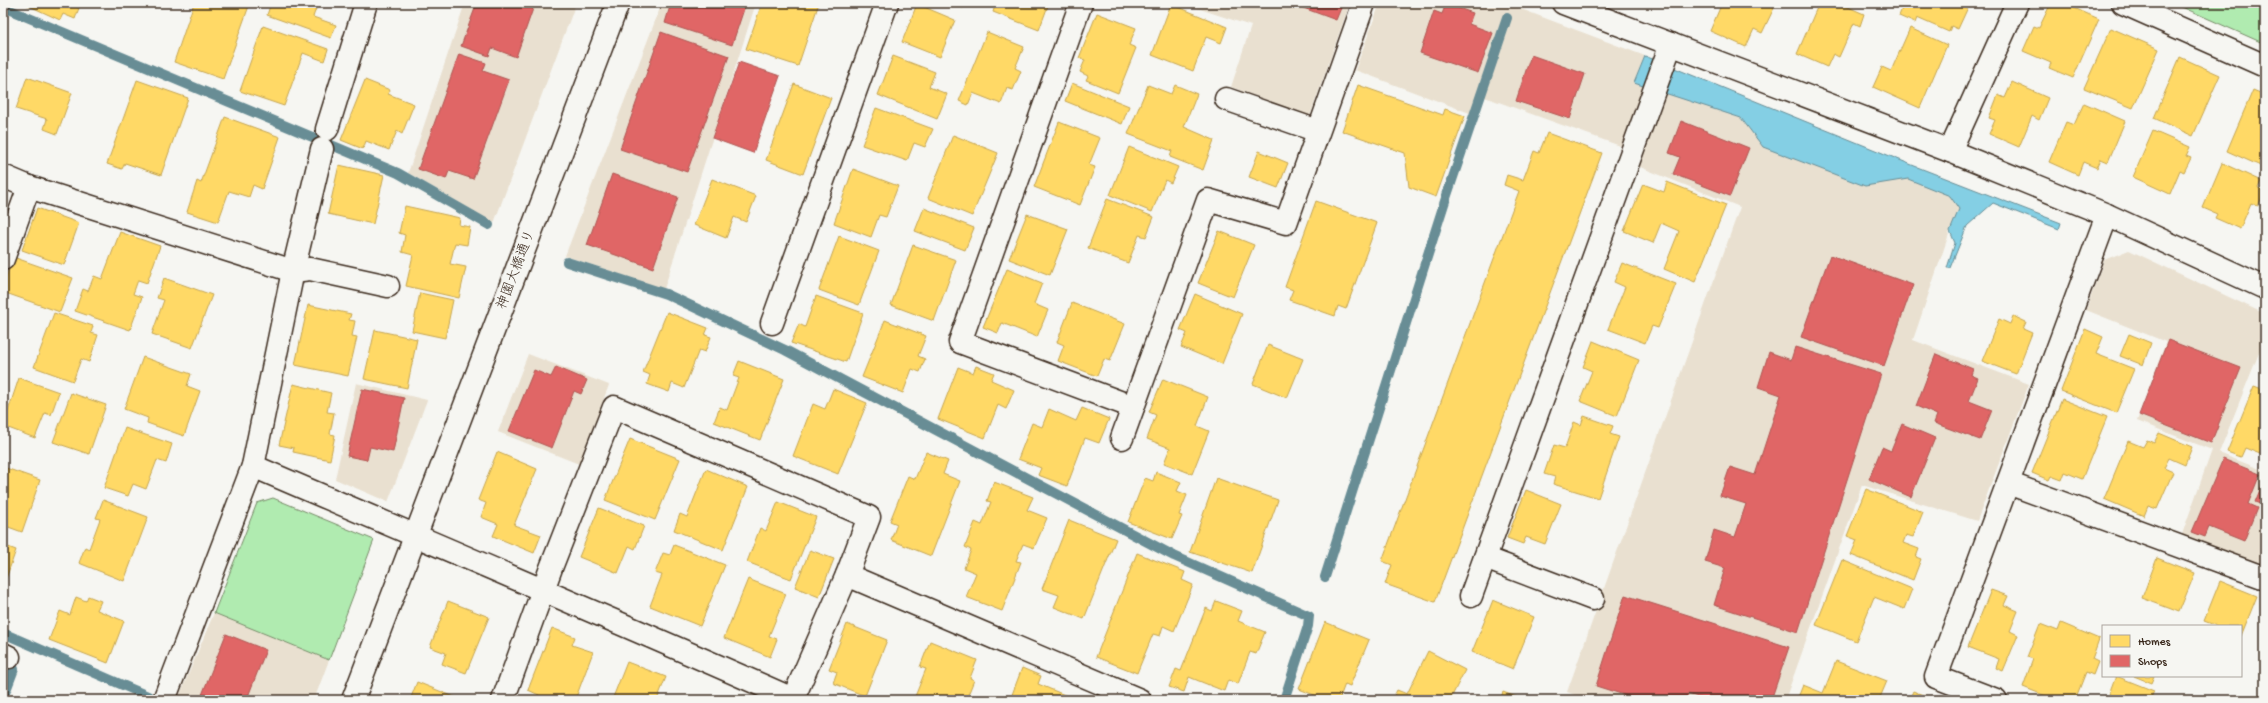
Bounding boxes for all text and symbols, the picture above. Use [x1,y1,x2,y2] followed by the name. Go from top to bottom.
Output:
[494,228,540,312] street label: 神園大橋通り
[2102,625,2242,677] legend
[2138,636,2171,650] text: Homes
[2138,656,2167,670] text: Shops

